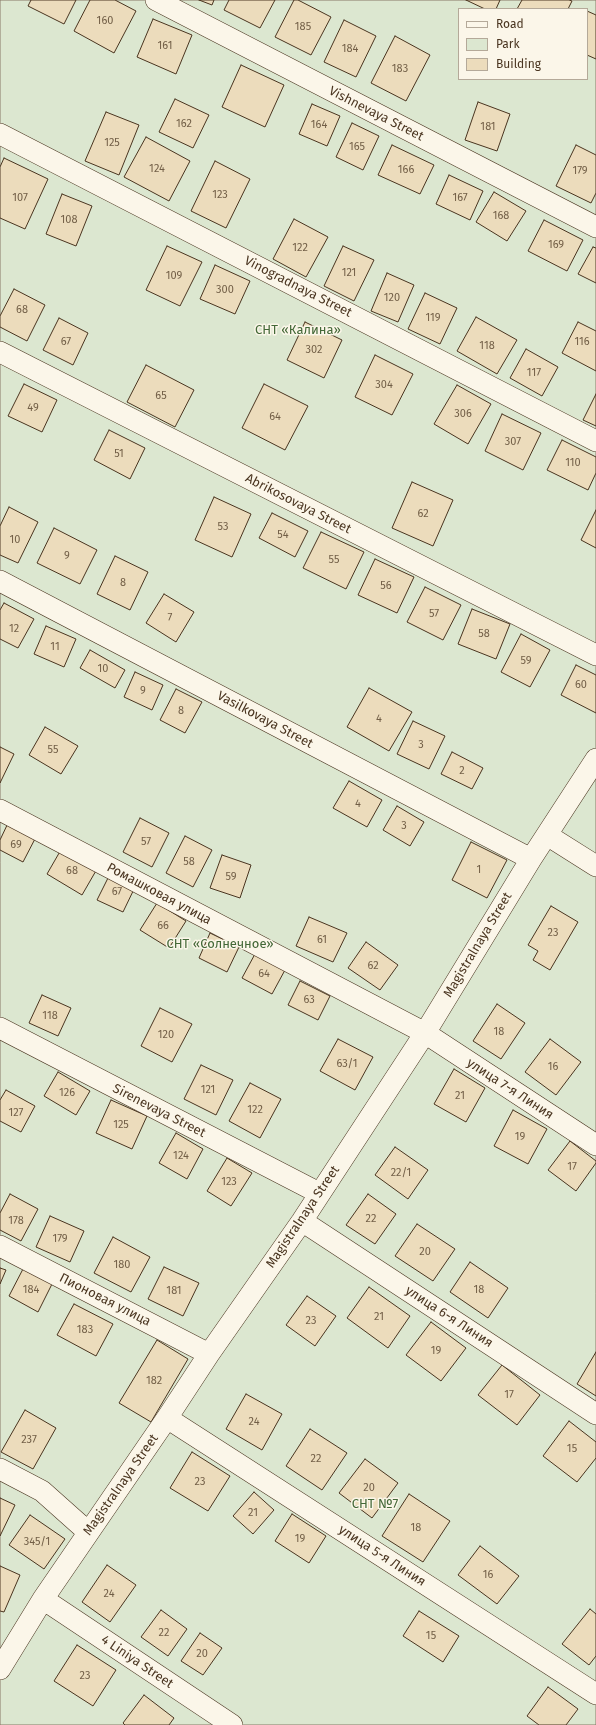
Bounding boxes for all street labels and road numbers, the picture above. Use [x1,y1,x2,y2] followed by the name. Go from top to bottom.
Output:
[326,83,426,145] street label: Vishnevaya Street
[242,253,354,321] street label: Vinogradnaya Street
[242,471,354,537] street label: Abrikosovaya Street
[214,688,316,752] street label: Vasilkovaya Street
[104,860,214,928] street label: Ромашковая улица
[440,890,516,1000] street label: Magistralnaya Street
[464,1055,556,1123] street label: улица 7-я Линия
[110,1081,208,1141] street label: Sirenevaya Street
[263,1163,343,1271] street label: Magistralnaya Street
[57,1270,153,1330] street label: Пионовая улица
[402,1283,496,1351] street label: улица 6-я Линия
[80,1431,162,1539] street label: Magistralnaya Street
[335,1522,429,1590] street label: улица 5-я Линия
[98,1632,176,1692] street label: 4 Liniya Street

